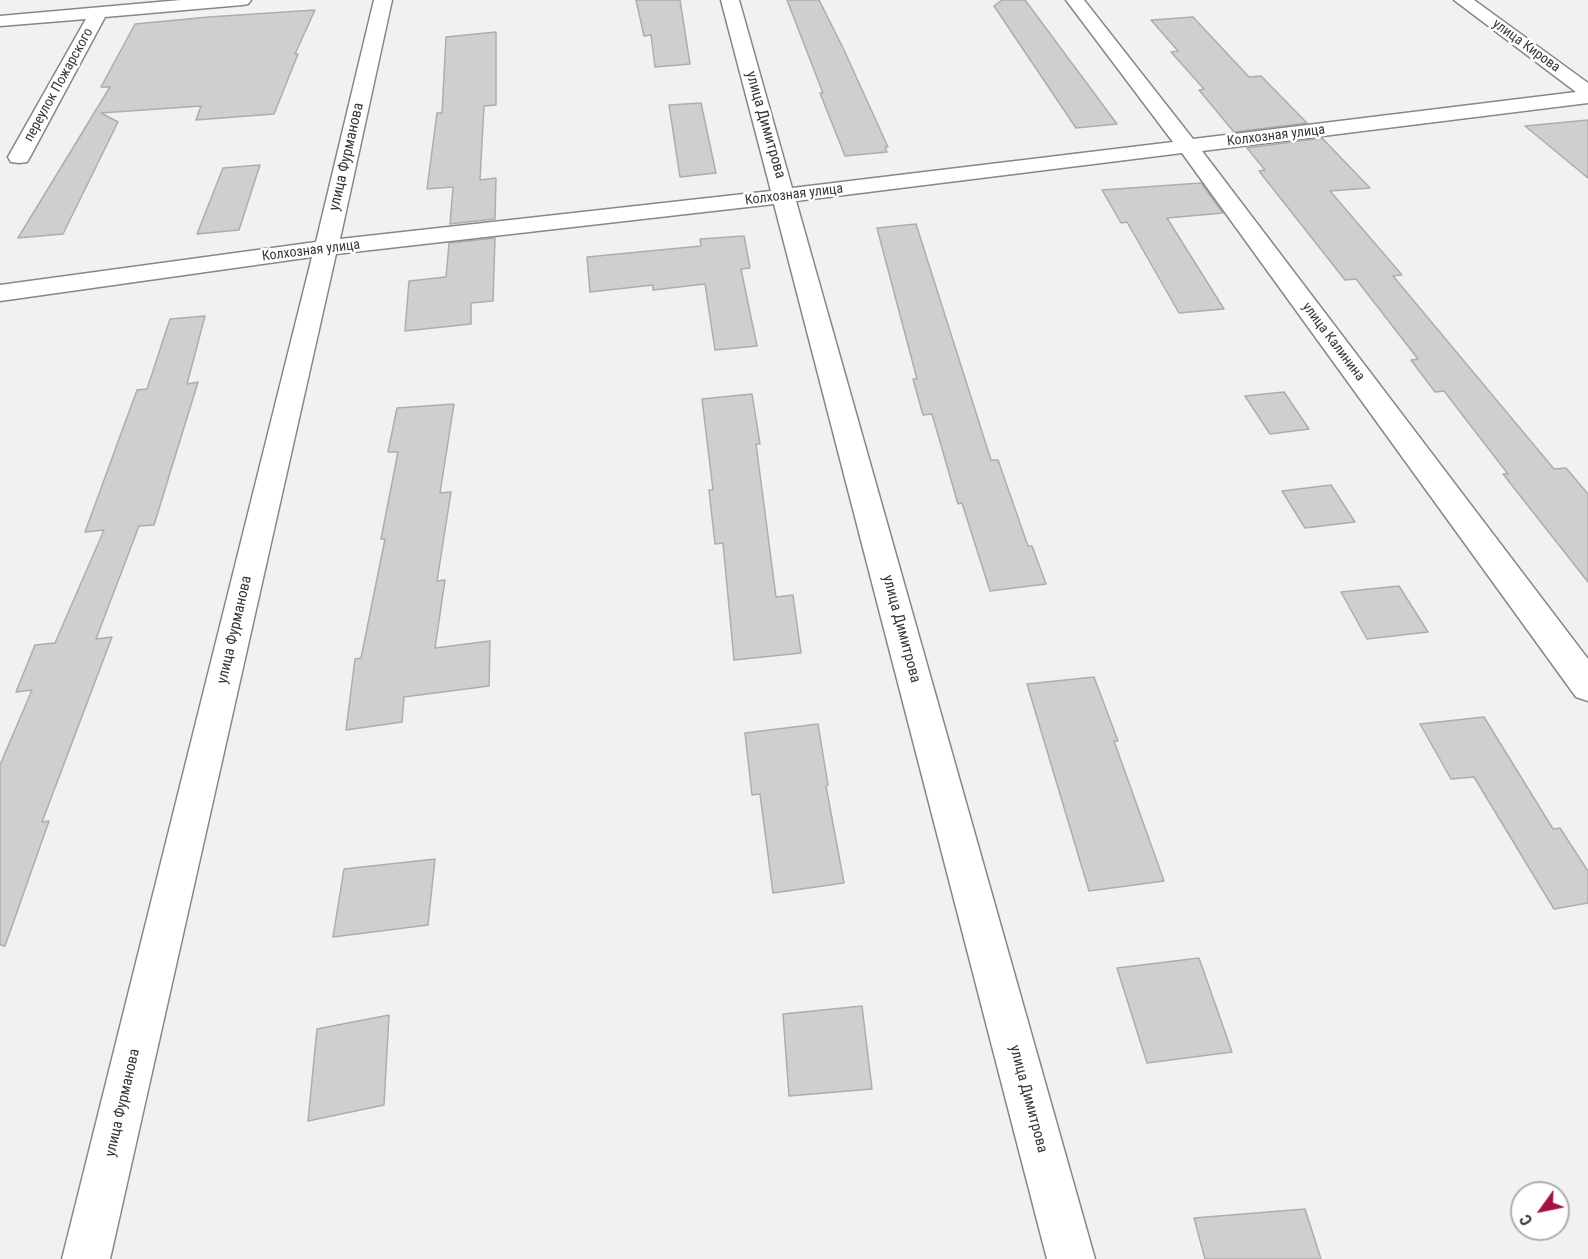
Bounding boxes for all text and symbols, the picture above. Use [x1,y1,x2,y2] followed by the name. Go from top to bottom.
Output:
[1489,16,1563,76] street label: улица Кирова
[21,25,97,145] street label: переулок Пожарского
[741,69,789,181] street label: улица Димитрова
[326,101,368,213] street label: улица Фурманова
[1226,122,1326,150] street label: Колхозная улица
[744,181,844,209] street label: Колхозная улица
[261,237,361,265] street label: Колхозная улица
[1298,299,1368,385] street label: улица Калинина
[878,573,924,685] street label: улица Димитрова
[214,574,256,686] street label: улица Фурманова
[1005,1043,1051,1155] street label: улица Димитрова
[102,1047,144,1159] street label: улица Фурманова
[1510,1181,1570,1241] north arrow
[1516,1211,1537,1229] text: С

